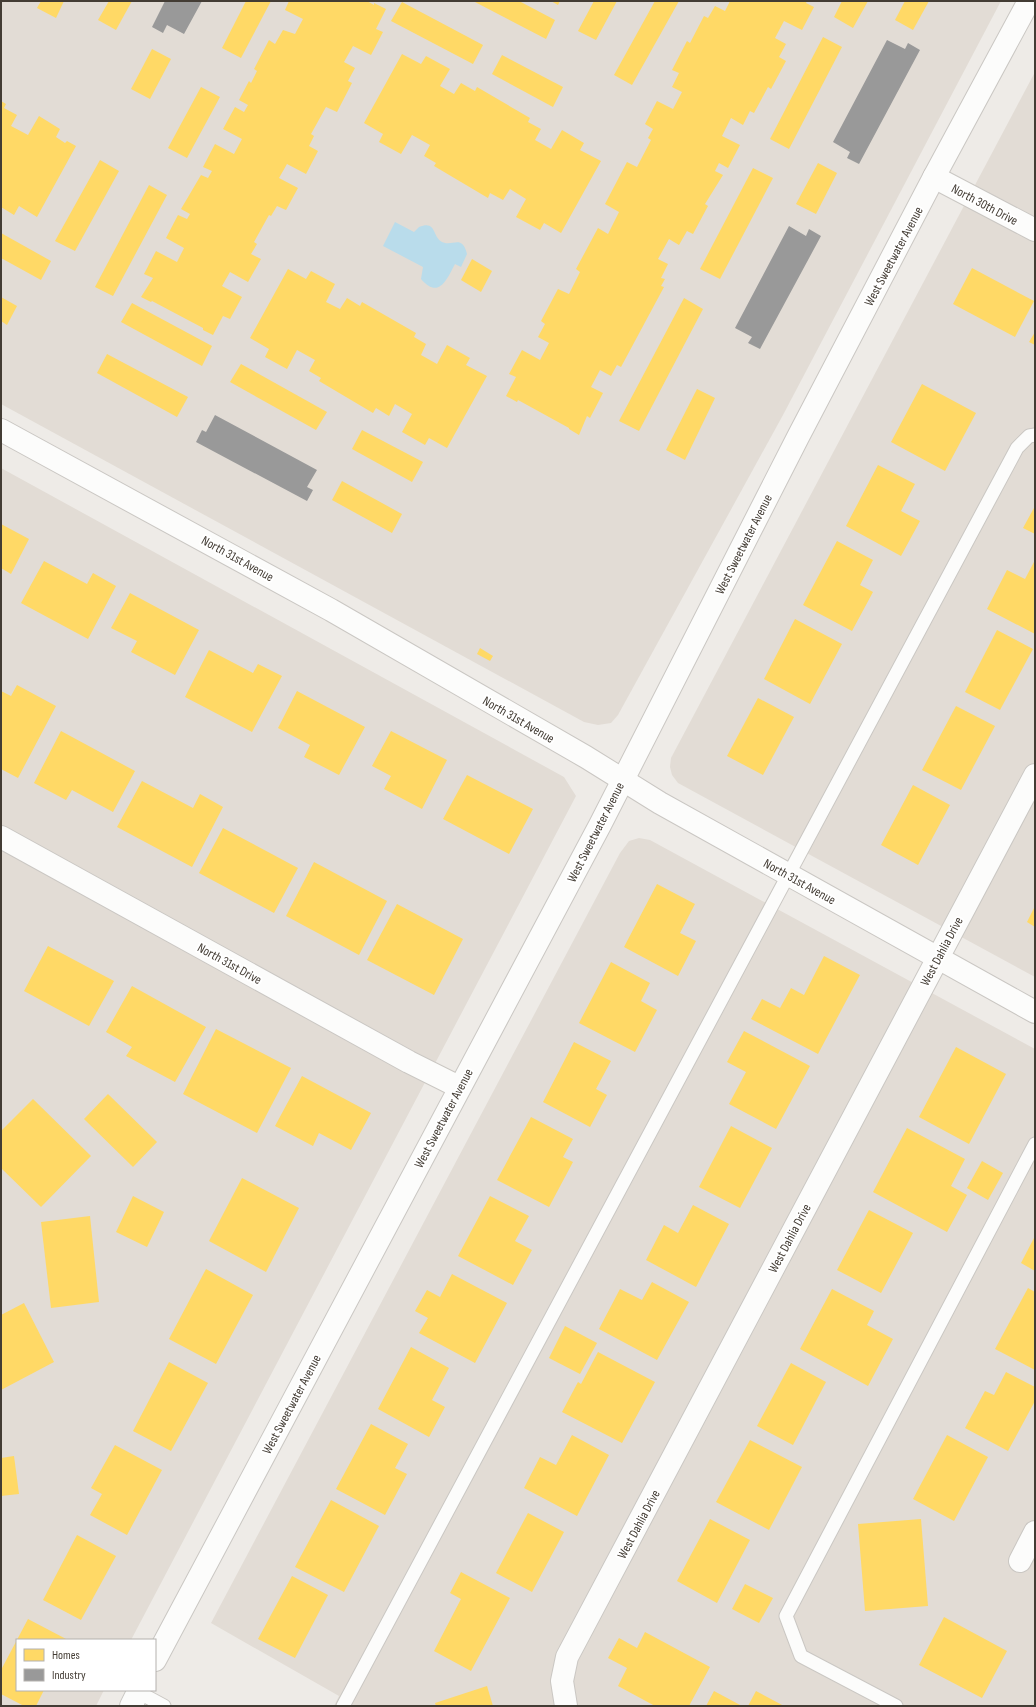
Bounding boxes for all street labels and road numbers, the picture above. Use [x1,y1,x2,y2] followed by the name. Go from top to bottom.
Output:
[949,181,1021,229] street label: North 30th Drive
[861,204,927,309] street label: West Sweetwater Avenue
[712,492,776,597] street label: West Sweetwater Avenue
[199,532,276,585] street label: North 31st Avenue
[480,693,557,747] street label: North 31st Avenue
[564,780,628,885] street label: West Sweetwater Avenue
[761,855,838,908] street label: North 31st Avenue
[917,914,967,989] street label: West Dahlia Drive
[195,940,264,988] street label: North 31st Drive
[411,1066,477,1171] street label: West Sweetwater Avenue
[765,1201,815,1276] street label: West Dahlia Drive
[259,1352,325,1457] street label: West Sweetwater Avenue
[614,1487,664,1562] street label: West Dahlia Drive

